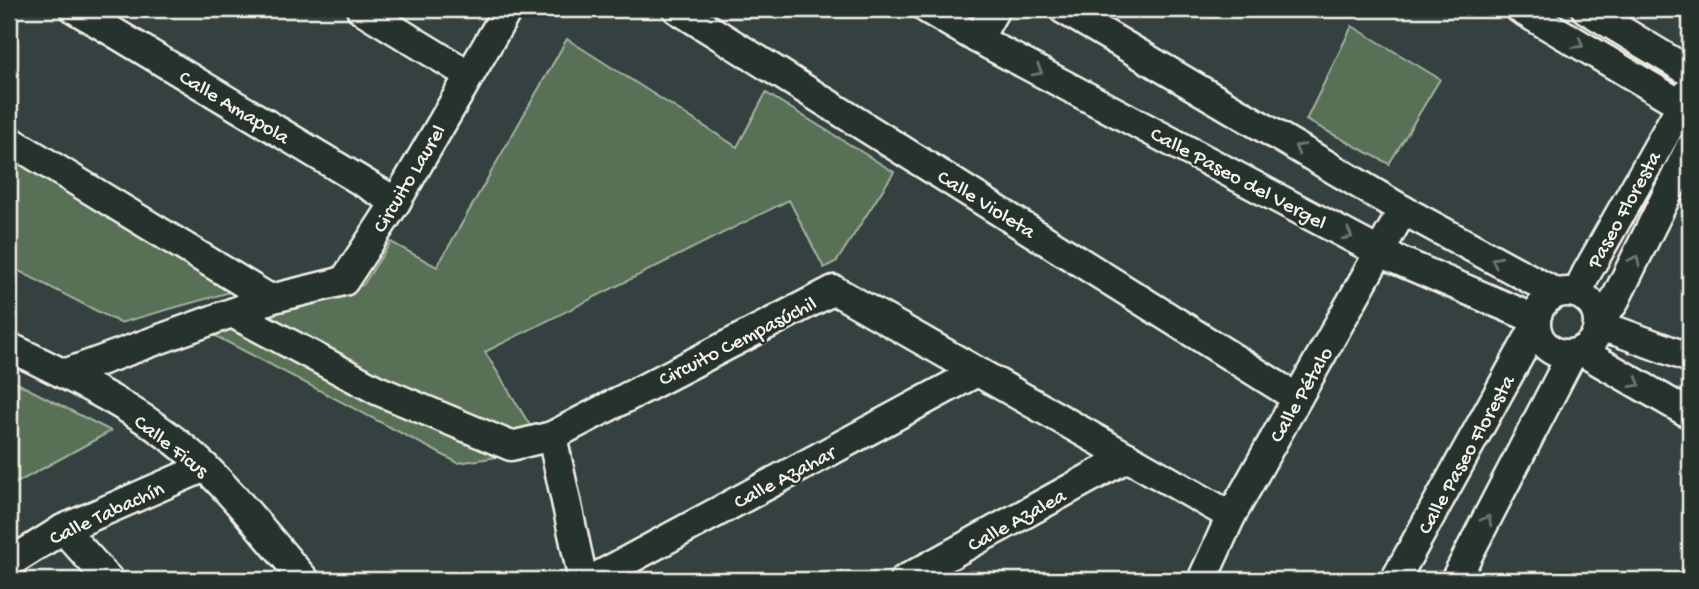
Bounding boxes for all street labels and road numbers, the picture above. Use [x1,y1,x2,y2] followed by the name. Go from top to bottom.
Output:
[173,66,294,152] street label: Calle Amapola
[369,121,453,238] street label: Circuito Laurel
[1145,123,1330,237] street label: Calle Paseo del Vergel
[1583,147,1669,275] street label: Paseo Floresta
[931,166,1040,247] street label: Calle Violeta
[656,293,822,394] street label: Circuito Cempasúchil
[1266,343,1340,448] street label: Calle Pétalo
[1414,370,1523,540] street label: Calle Paseo Floresta
[127,411,213,486] street label: Calle Ficus
[730,441,842,516] street label: Calle Azahar
[46,478,169,553] street label: Calle Tabachín
[964,484,1072,559] street label: Calle Azalea

